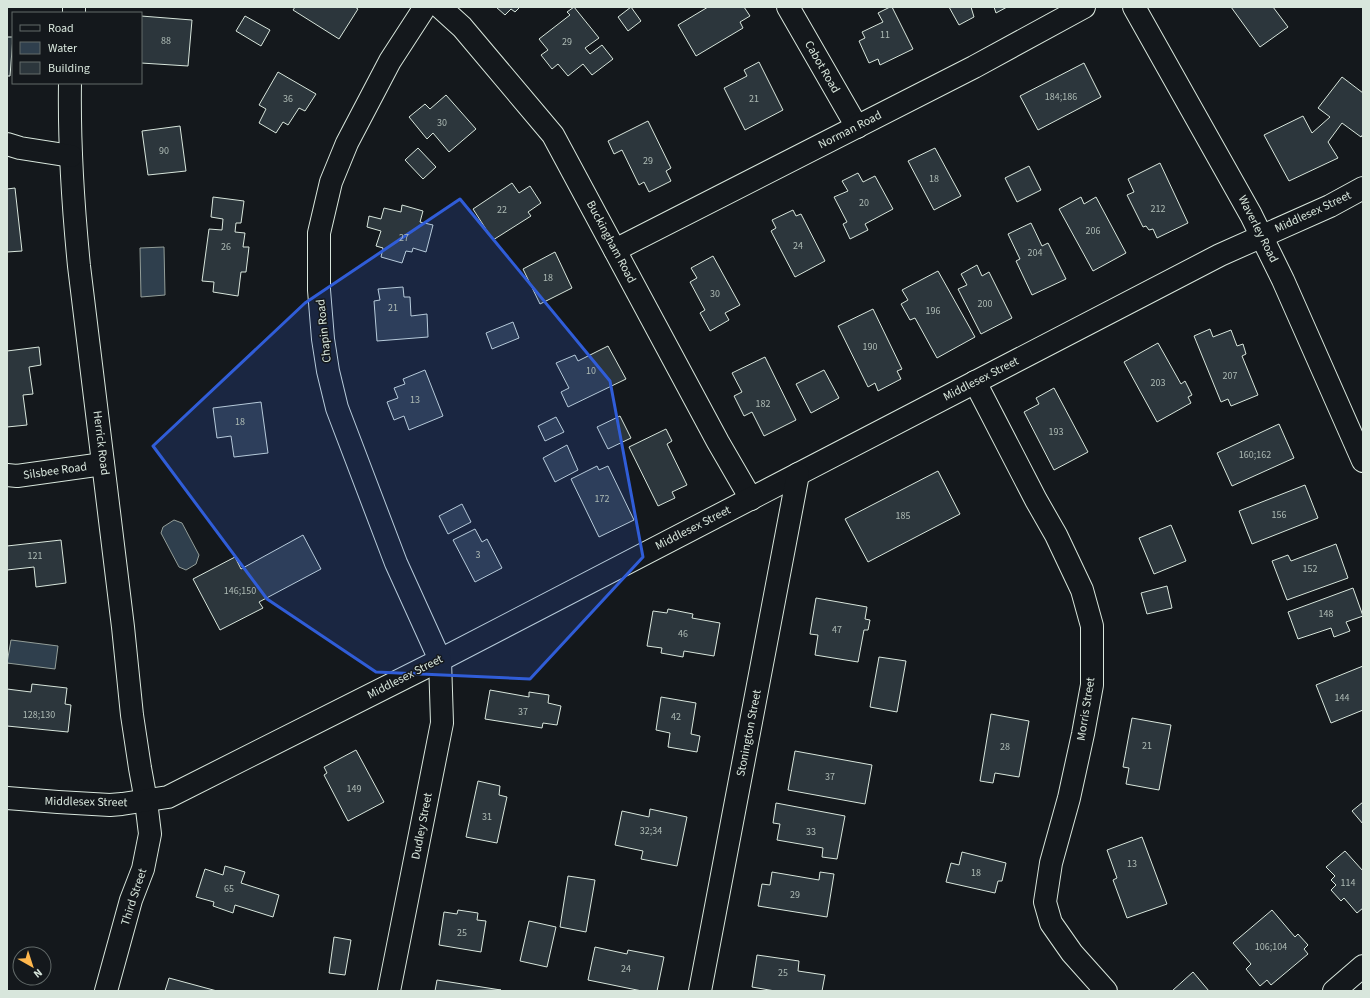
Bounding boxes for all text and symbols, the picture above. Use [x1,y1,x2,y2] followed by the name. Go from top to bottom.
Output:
[12,12,142,84] legend
[48,20,74,37] text: Road
[880,28,890,42] house number: 11
[161,34,171,48] house number: 88
[562,35,572,49] house number: 29
[800,38,844,96] street label: Cabot Road
[48,40,78,57] text: Water
[48,60,90,77] text: Building
[1045,90,1077,104] house number: 184;186
[283,92,293,106] house number: 36
[749,92,759,106] house number: 21
[815,107,885,153] street label: Norman Road
[437,116,447,130] house number: 30
[159,144,169,158] house number: 90
[643,154,653,168] house number: 29
[929,172,939,186] house number: 18
[1272,187,1354,237] street label: Middlesex Street
[1234,192,1282,266] street label: Waverley Road
[859,196,869,210] house number: 20
[582,198,640,286] street label: Buckingham Road
[1151,202,1165,216] house number: 212
[497,203,507,217] house number: 22
[1086,224,1100,238] house number: 206
[399,231,409,245] house number: 27
[793,239,803,253] house number: 24
[221,240,231,254] house number: 26
[1028,246,1042,260] house number: 204
[543,271,553,285] house number: 18
[710,287,720,301] house number: 30
[978,297,992,311] house number: 200
[312,298,336,364] street label: Chapin Road
[388,301,398,315] house number: 21
[926,304,940,318] house number: 196
[863,340,877,354] house number: 190
[940,353,1022,405] street label: Middlesex Street
[586,364,596,378] house number: 10
[1223,369,1237,383] house number: 207
[1151,376,1165,390] house number: 203
[410,393,420,407] house number: 13
[756,397,770,411] house number: 182
[89,410,113,476] street label: Herrick Road
[235,415,245,429] house number: 18
[1049,425,1063,439] house number: 193
[1239,448,1271,462] house number: 160;162
[22,458,88,484] street label: Silsbee Road
[595,492,609,506] house number: 172
[652,502,734,554] street label: Middlesex Street
[1272,508,1286,522] house number: 156
[896,509,910,523] house number: 185
[476,548,481,562] house number: 3
[28,549,42,563] house number: 121
[1303,562,1317,576] house number: 152
[224,584,256,598] house number: 146;150
[1319,607,1333,621] house number: 148
[832,623,842,637] house number: 47
[678,627,688,641] house number: 46
[364,651,446,703] street label: Middlesex Street
[1073,676,1099,742] street label: Morris Street
[732,688,766,778] street label: Stonington Street
[1335,691,1349,705] house number: 144
[518,705,528,719] house number: 37
[23,708,55,722] house number: 128;130
[671,710,681,724] house number: 42
[1142,739,1152,753] house number: 21
[1000,740,1010,754] house number: 28
[825,770,835,784] house number: 37
[347,782,361,796] house number: 149
[407,791,437,861] street label: Dudley Street
[44,793,128,811] street label: Middlesex Street
[482,810,492,824] house number: 31
[640,824,662,838] house number: 32;34
[806,825,816,839] house number: 33
[1127,857,1137,871] house number: 13
[117,866,151,928] street label: Third Street
[971,866,981,880] house number: 18
[1341,876,1355,890] house number: 114
[224,882,234,896] house number: 65
[790,888,800,902] house number: 29
[457,926,467,940] house number: 25
[1255,940,1287,954] house number: 106;104
[12,946,52,986] north arrow
[621,962,631,976] house number: 24
[30,965,46,982] text: N
[778,966,788,980] house number: 25

